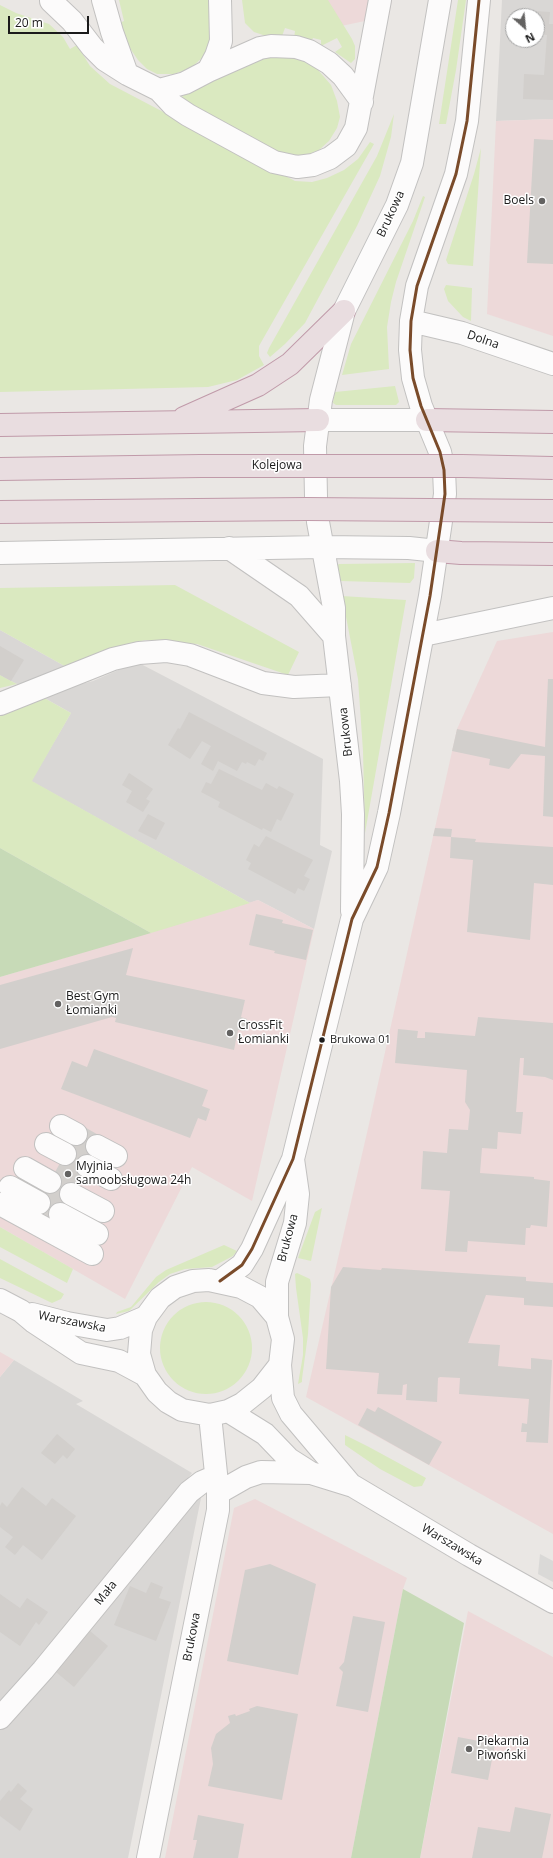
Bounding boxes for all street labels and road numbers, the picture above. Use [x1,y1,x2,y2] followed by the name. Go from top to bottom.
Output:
[374,189,408,239] street label: Brukowa
[465,328,501,352] street label: Dolna
[252,459,302,473] street label: Kolejowa
[336,707,356,757] street label: Brukowa
[275,1212,301,1264] street label: Brukowa
[37,1308,107,1336] street label: Warszawska
[419,1521,485,1569] street label: Warszawska
[92,1578,120,1608] street label: Mała
[180,1611,204,1663] street label: Brukowa

